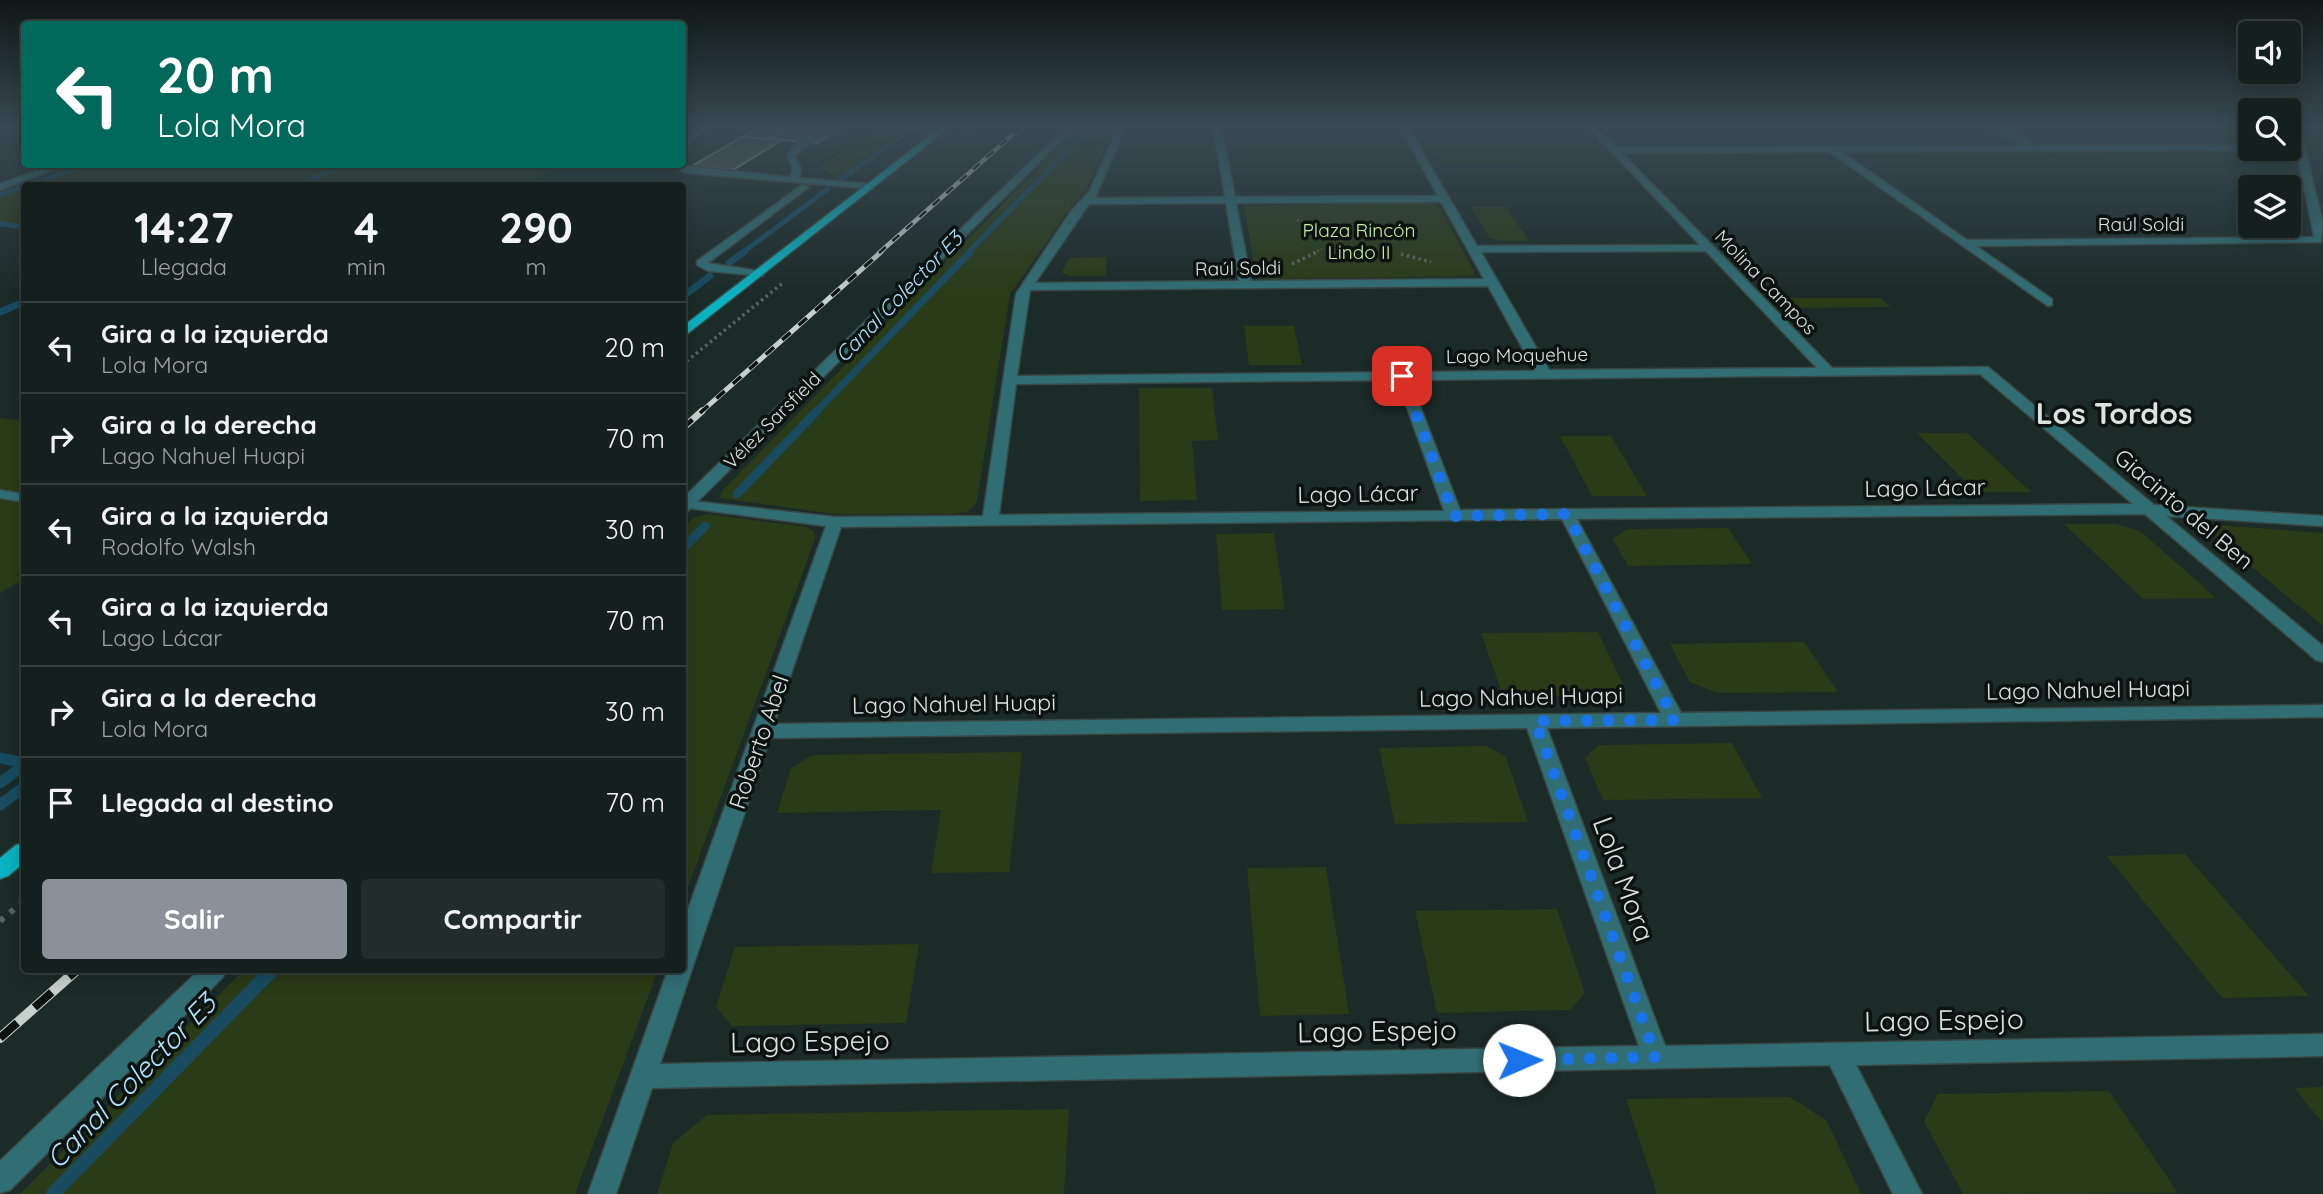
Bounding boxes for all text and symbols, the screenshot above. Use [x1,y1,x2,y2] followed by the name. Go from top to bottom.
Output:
[2238,21,2301,238] map controls
[2238,21,2301,84] button: sound
[157,44,274,105] text: 20 m
[42,49,133,140] icon: left
[2238,98,2301,161] button: search
[157,105,306,145] text: Lola Mora
[2238,175,2301,238] button: layers
[134,201,234,254] text: 14:27
[354,201,379,254] text: 4
[499,201,573,254] text: 290
[2098,212,2184,236] street label: Raúl Soldi
[1302,218,1416,264] park label: Plaza Rincón Lindo II
[829,224,969,367] water label: Canal Colector E3
[1710,225,1822,339] street label: Molina Campos
[141,252,227,281] text: Llegada
[347,252,386,281] text: min
[526,252,547,281] text: m
[1195,255,1281,281] street label: Raúl Soldi
[101,317,329,350] text: Gira a la izquierda
[42,329,80,367] icon: left
[604,331,665,364] text: 20 m
[1446,342,1588,368] street label: Lago Moquehue
[1372,346,1432,406] pin
[101,350,208,379] text: Lola Mora
[1383,357,1421,395] icon: arrive
[718,366,826,474] street label: Vélez Sarsfield
[2036,394,2192,432] district label: Los Tordos
[101,408,317,441] text: Gira a la derecha
[42,420,80,458] icon: right
[605,422,665,455] text: 70 m
[101,441,305,470] text: Lago Nahuel Huapi
[2109,442,2260,575] street label: Giacinto del Ben
[1864,472,1986,503] street label: Lago Lácar
[1297,478,1419,509] street label: Lago Lácar
[101,499,329,532] text: Gira a la izquierda
[42,511,80,549] icon: left
[605,513,665,546] text: 30 m
[101,532,256,561] text: Rodolfo Walsh
[101,590,329,623] text: Gira a la izquierda
[42,602,80,640] icon: left
[605,604,665,637] text: 70 m
[101,623,222,652] text: Lago Lácar
[722,671,795,813] street label: Roberto Abel
[1986,673,2190,706] street label: Lago Nahuel Huapi
[1419,680,1623,713] street label: Lago Nahuel Huapi
[101,681,317,714] text: Gira a la derecha
[852,687,1056,720] street label: Lago Nahuel Huapi
[42,693,80,731] icon: right
[605,695,665,728] text: 30 m
[101,714,208,743] text: Lola Mora
[42,784,80,822] icon: arrive
[101,786,334,819] text: Llegada al destino
[605,786,665,819] text: 70 m
[1586,812,1663,946] street label: Lola Mora
[42,879,347,959] button: Salir
[361,879,665,959] button: Compartir
[38,984,225,1175] water label: Canal Colector E3
[1864,1001,2024,1038] street label: Lago Espejo
[1297,1012,1457,1049] street label: Lago Espejo
[730,1022,890,1059] street label: Lago Espejo
[1482,1023,1556,1097] position arrow

